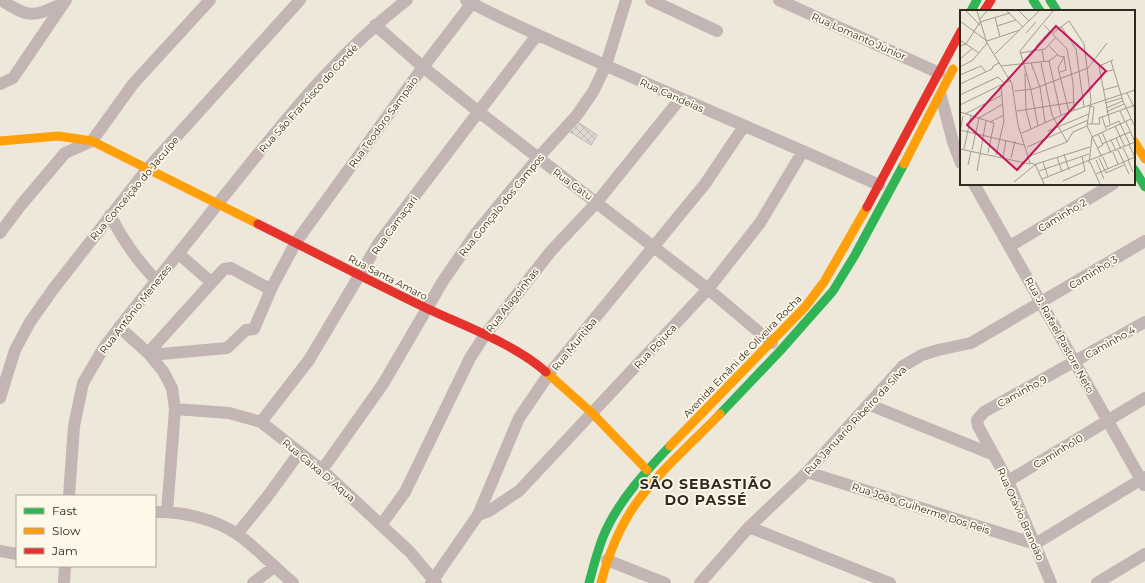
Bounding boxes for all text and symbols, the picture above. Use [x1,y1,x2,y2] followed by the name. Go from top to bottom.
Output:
[810,10,908,63] street label: Rua Lomanto Júnior
[960,10,1135,185] inset map
[256,41,361,155] street label: Rua São Francisco do Condé
[346,74,421,171] street label: Rua Teodoro Sampaio
[638,76,706,115] street label: Rua Candeias
[87,134,182,243] street label: Rua Conceição do Jacuípe
[456,151,547,259] street label: Rua Gonçalo dos Campos
[550,166,595,203] street label: Rua Catu
[369,193,420,257] street label: Rua Camaçari
[1036,196,1089,235] street label: Caminho 2
[346,252,430,303] street label: Rua Santa Amaro
[1067,253,1120,292] street label: Caminho 3
[97,262,174,356] street label: Rua Antônio Menezes
[483,265,542,335] street label: Rua Alagoinhas
[1022,275,1097,395] street label: Rua J. Rafael Pastore Neto
[680,292,804,420] street label: Avenida Ernâni de Oliveira Rocha
[549,315,600,374] street label: Rua Muritiba
[631,321,679,372] street label: Rua Pojuca
[1083,323,1138,362] street label: Caminho 4
[801,363,909,478] street label: Rua Januario Ribeiro da Silva
[995,372,1049,410] street label: Caminho 9
[1031,431,1086,471] street label: Caminho10
[280,436,358,505] street label: Rua Caixa D' Aqua
[994,466,1047,563] street label: Rua Otávio Brandão
[640,475,772,509] district label: SÃO SEBASTIÃO DO PASSÉ
[850,480,992,537] street label: Rua João Guiherme Dos Reis
[16,495,156,567] legend
[52,503,77,518] text: Fast
[52,523,81,538] text: Slow
[51,543,78,558] text: Jam

